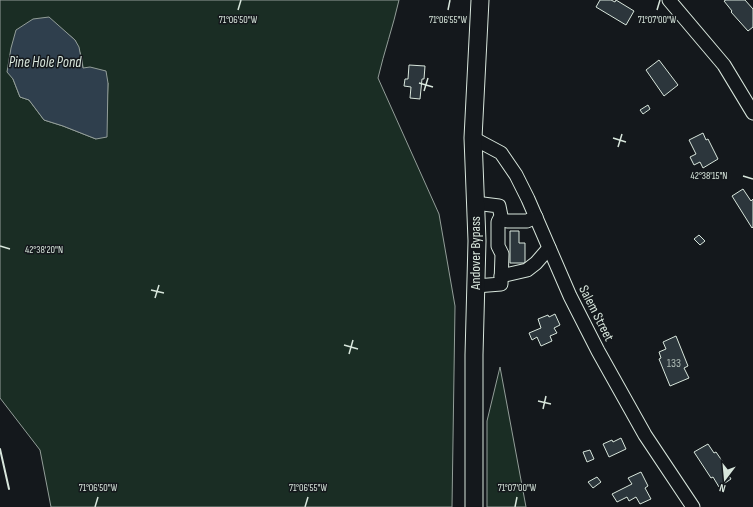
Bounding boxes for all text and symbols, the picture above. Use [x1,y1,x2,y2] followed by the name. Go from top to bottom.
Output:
[219,14,258,26] text: 71°06'50"W
[429,14,467,26] text: 71°06'55"W
[638,14,677,26] text: 71°07'00"W
[9,53,82,72] water label: Pine Hole Pond
[691,170,727,182] text: 42°38'15"N
[467,216,484,291] street label: Andover Bypass
[25,244,63,256] text: 42°38'20"N
[575,282,618,344] street label: Salem Street
[667,356,681,371] house number: 133
[705,459,745,499] north arrow
[718,481,727,495] text: N
[79,482,118,494] text: 71°06'50"W
[289,482,327,494] text: 71°06'55"W
[498,482,537,494] text: 71°07'00"W

